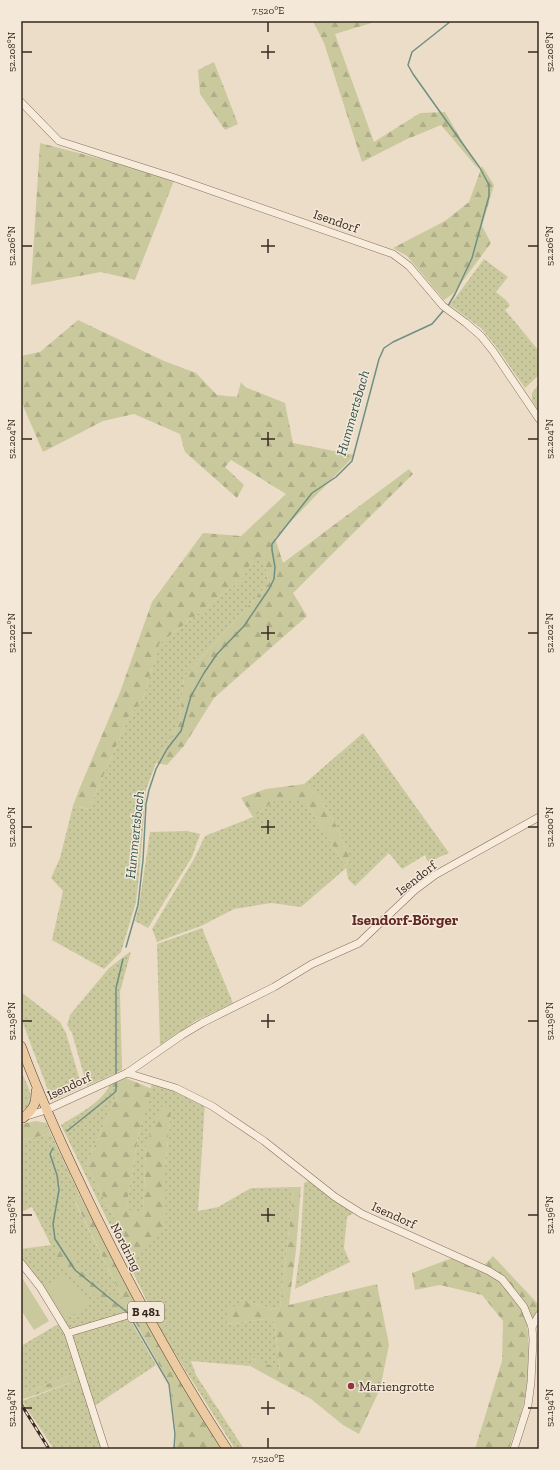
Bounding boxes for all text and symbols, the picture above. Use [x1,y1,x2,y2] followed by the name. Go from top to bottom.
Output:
[252,5,284,17] text: 7.520°E
[6,31,18,72] text: 52.208°N
[544,31,556,72] text: 52.208°N
[311,206,361,236] street label: Isendorf
[6,225,18,266] text: 52.206°N
[544,225,556,266] text: 52.206°N
[333,368,373,458] water label: Hummertsbach
[6,418,18,459] text: 52.204°N
[544,418,556,459] text: 52.204°N
[6,612,18,653] text: 52.202°N
[544,612,556,653] text: 52.202°N
[122,790,148,880] water label: Hummertsbach
[6,806,18,847] text: 52.200°N
[544,806,556,847] text: 52.200°N
[393,857,440,898] street label: Isendorf
[352,911,459,929] district label: Isendorf-Börger
[6,1001,18,1040] text: 52.198°N
[544,1001,556,1040] text: 52.198°N
[45,1069,94,1103] street label: Isendorf
[6,1195,18,1234] text: 52.196°N
[544,1195,556,1234] text: 52.196°N
[370,1199,419,1232] street label: Isendorf
[107,1220,145,1274] street label: Nordring
[128,1302,164,1322] road number: B 481
[359,1379,434,1394] place label: Mariengrotte
[346,1381,356,1391] marker: Mariengrotte
[6,1388,18,1427] text: 52.194°N
[544,1388,556,1427] text: 52.194°N
[252,1453,284,1465] text: 7.520°E

